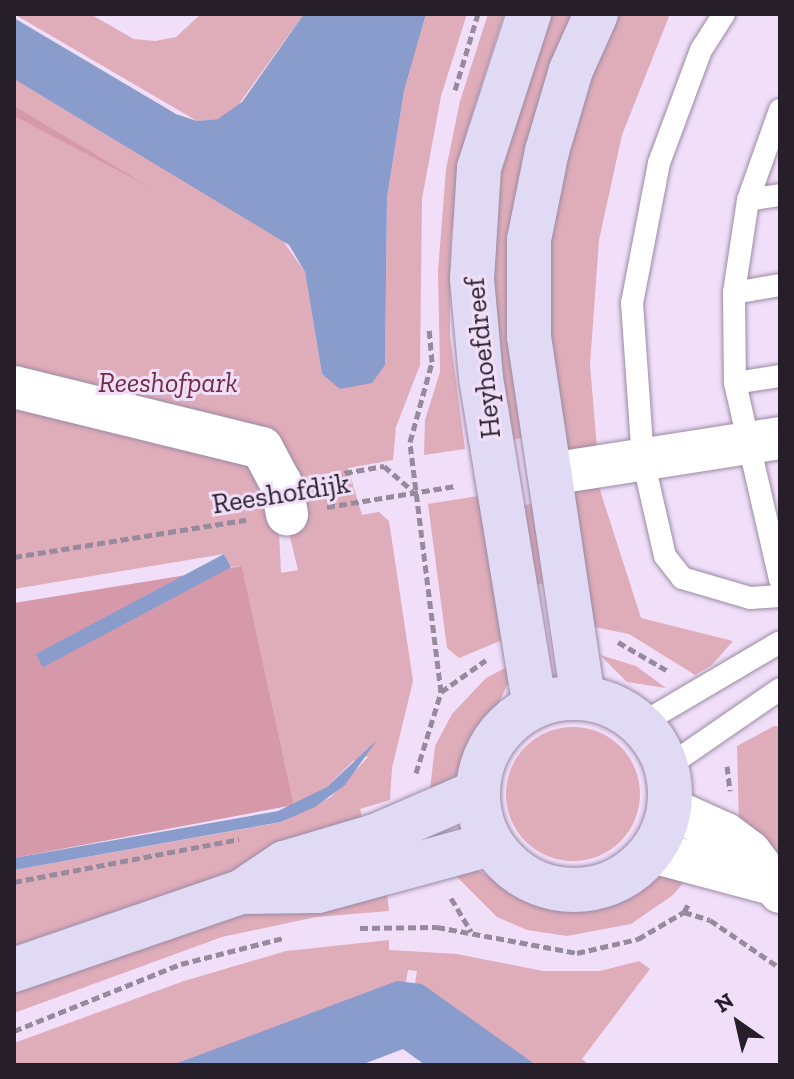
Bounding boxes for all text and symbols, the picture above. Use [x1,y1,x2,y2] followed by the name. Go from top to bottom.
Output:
[458,276,508,440] street label: Heyhoefdreef
[98,366,238,400] park label: Reeshofpark
[210,467,352,521] street label: Reeshofdijk
[698,983,778,1063] north arrow
[710,987,739,1019] text: N

